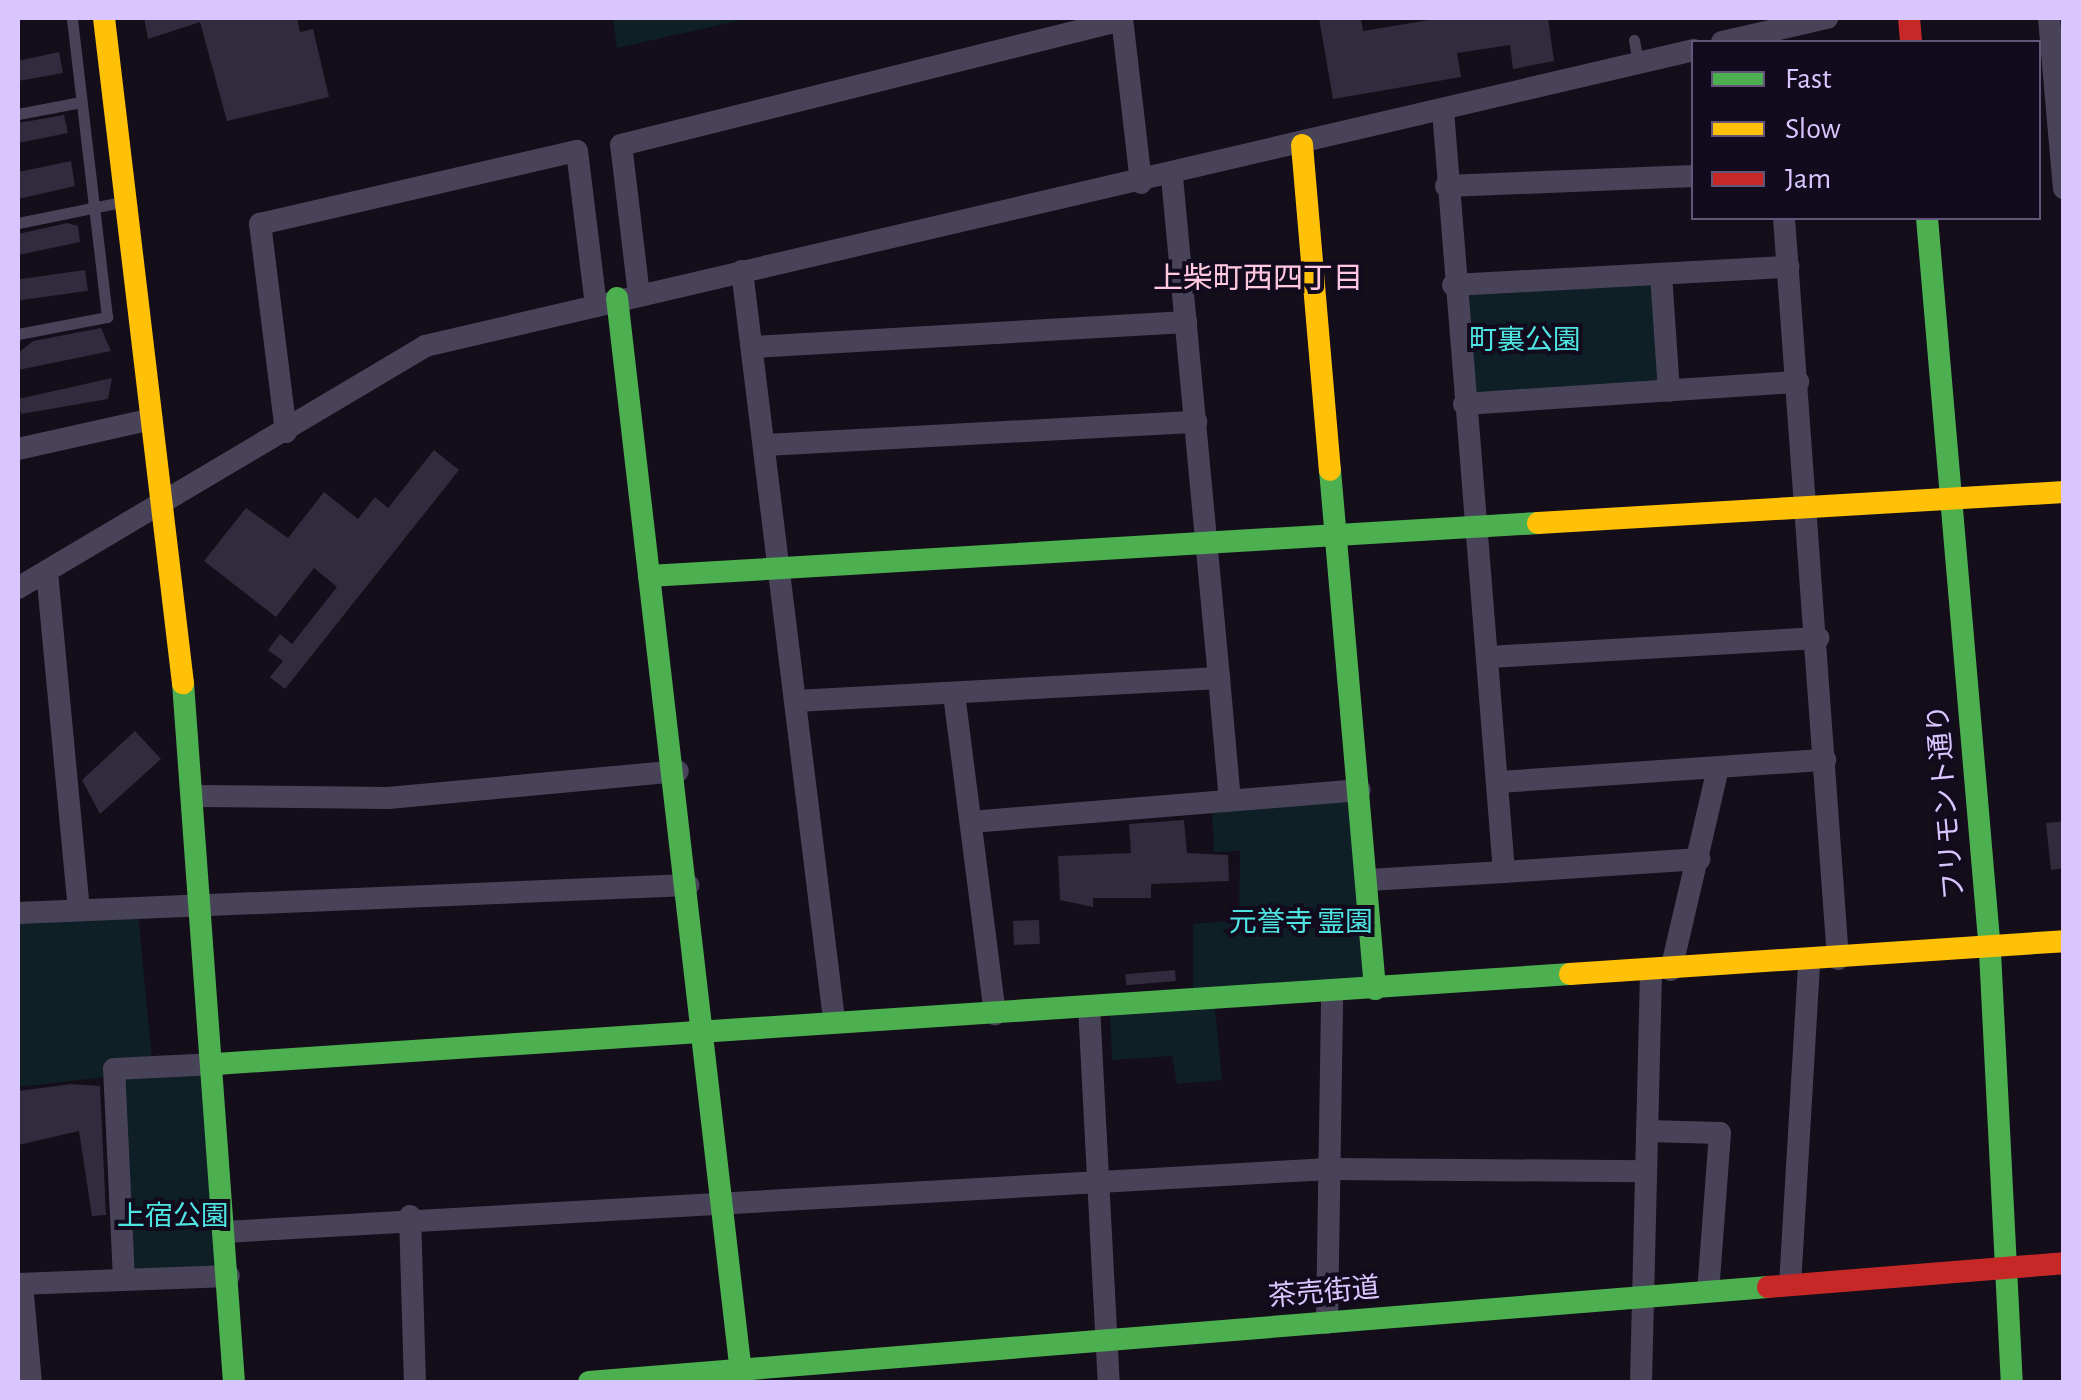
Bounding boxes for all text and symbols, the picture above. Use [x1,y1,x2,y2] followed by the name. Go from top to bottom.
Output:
[1691,40,2041,220] legend
[1785,64,1832,94] text: Fast
[1785,114,1841,144] text: Slow
[1785,164,1831,194] text: Jam
[1153,261,1363,297] district label: 上柴町西四丁目
[1469,324,1581,358] park label: 町裏公園
[1922,703,1972,901] street label: フリモント通り
[1229,906,1373,940] park label: 元誉寺 霊園
[117,1200,229,1234] park label: 上宿公園
[1267,1271,1381,1315] street label: 茶売街道

